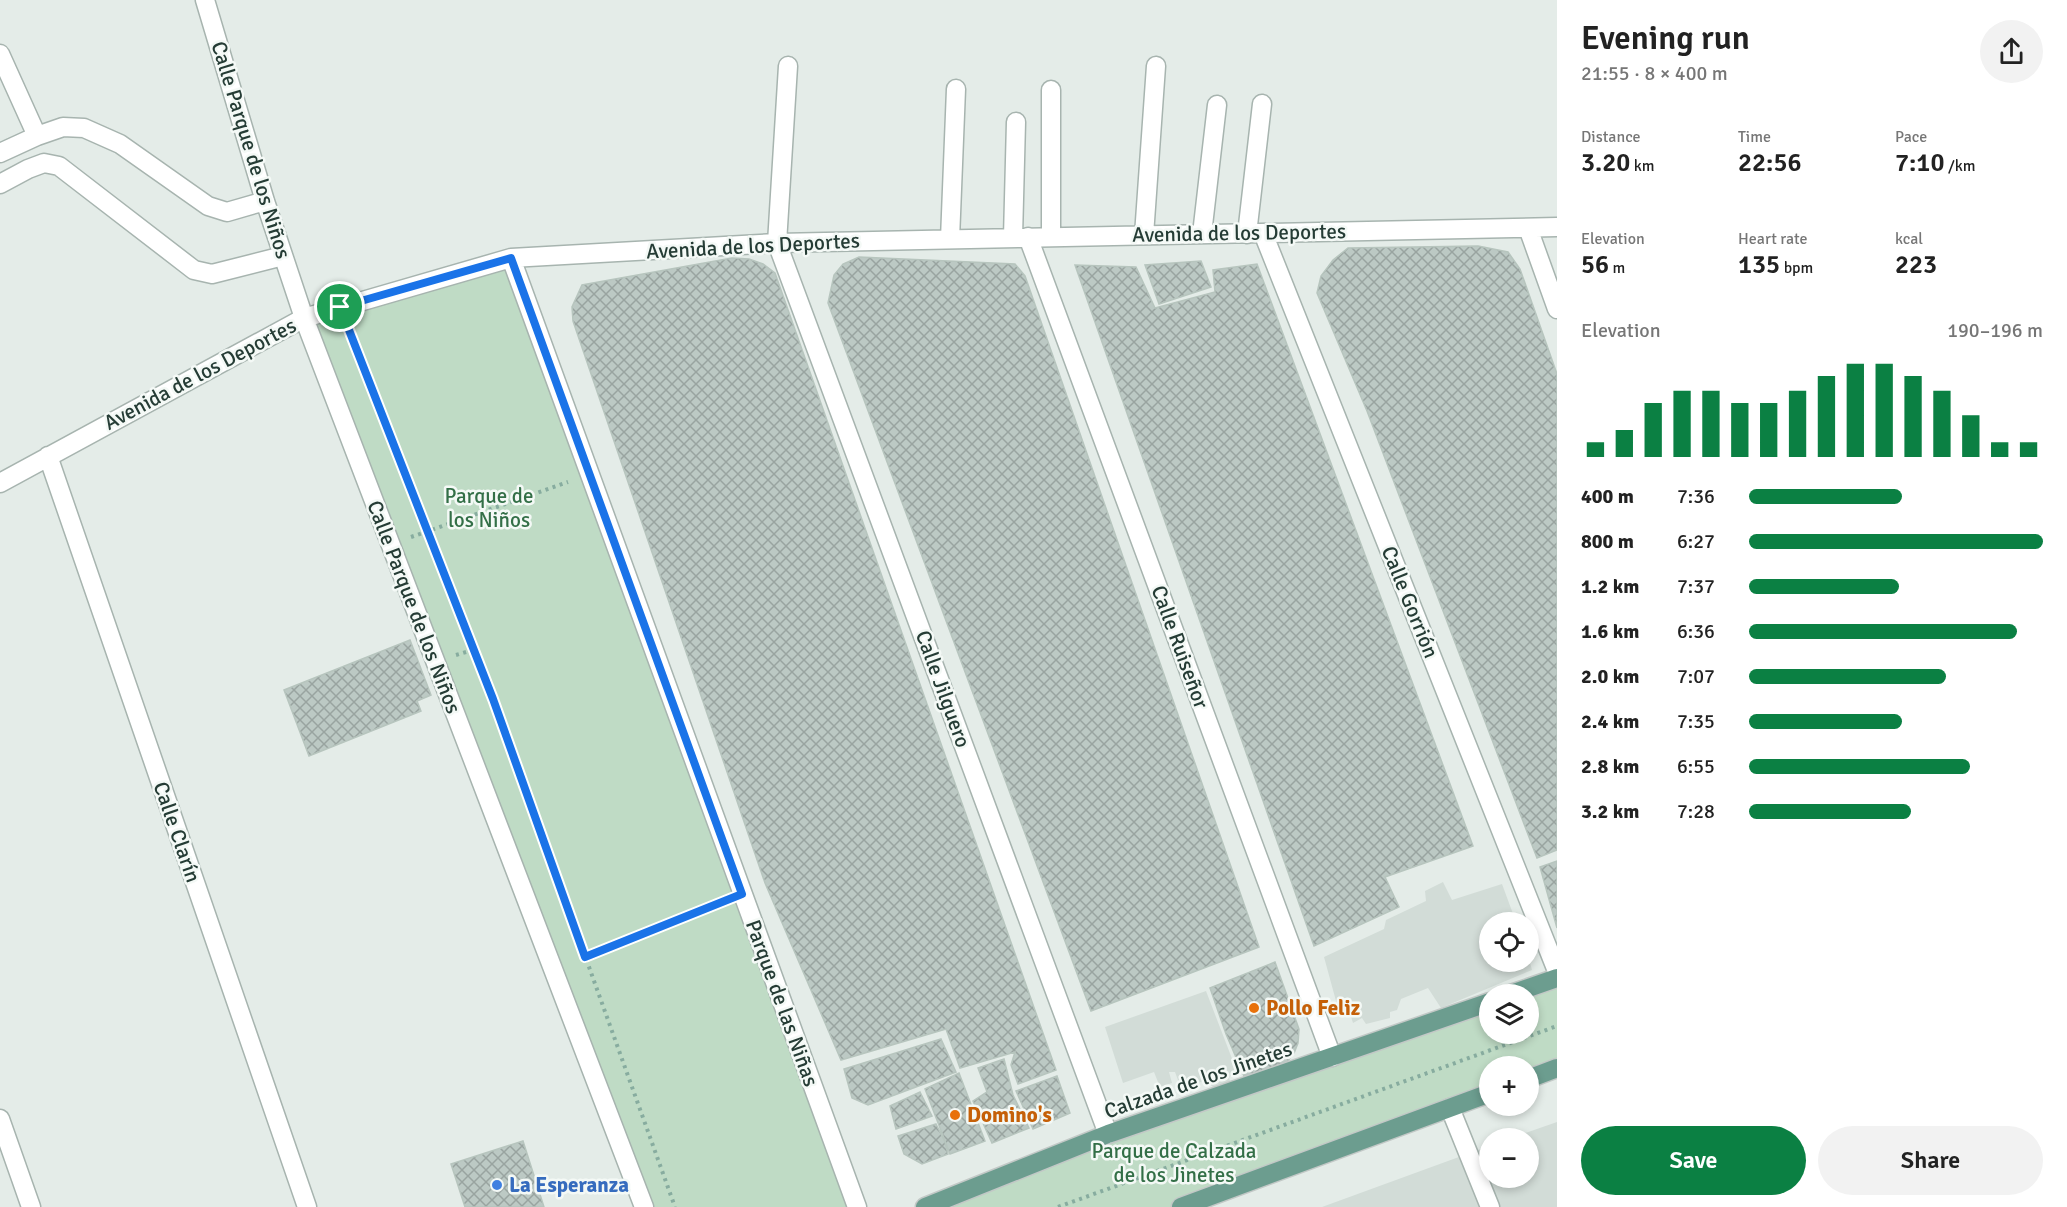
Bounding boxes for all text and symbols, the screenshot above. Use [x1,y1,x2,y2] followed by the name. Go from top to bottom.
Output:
[1581,18,1750,59] text: Evening run
[1980,20,2043,83] button: share
[206,38,296,262] street label: Calle Parque de los Niños
[1581,61,1728,86] text: 21:55 · 8 × 400 m
[1581,127,1641,147] text: Distance
[1738,127,1771,147] text: Time
[1895,127,1927,147] text: Pace
[1581,147,1630,179] text: 3.20
[1738,147,1802,179] text: 22:56
[1895,147,1944,179] text: 7:10
[1630,156,1655,176] text: km
[1944,156,1976,176] text: /km
[1132,218,1346,248] street label: Avenida de los Deportes
[645,227,861,265] street label: Avenida de los Deportes
[1581,229,1645,249] text: Elevation
[1738,229,1807,249] text: Heart rate
[1895,229,1923,249] text: kcal
[1581,249,1609,281] text: 56
[1738,249,1780,281] text: 135
[1895,249,1937,281] text: 223
[1609,258,1625,278] text: m
[1780,258,1813,278] text: bpm
[314,281,365,332] pin
[323,290,356,323] icon: arrive
[99,312,301,436] street label: Avenida de los Deportes
[1581,318,1661,343] text: Elevation
[1947,318,2043,343] text: 190–196 m
[445,483,533,533] park label: Parque de los Niños
[1581,484,1634,509] text: 400 m
[1677,484,1715,509] text: 7:36
[361,497,467,717] street label: Calle Parque de los Niños
[1581,529,1634,554] text: 800 m
[1677,529,1715,554] text: 6:27
[1376,542,1444,662] street label: Calle Gorrión
[1581,574,1639,599] text: 1.2 km
[1677,574,1715,599] text: 7:37
[1146,582,1214,712] street label: Calle Ruiseñor
[1581,619,1639,644] text: 1.6 km
[1677,619,1715,644] text: 6:36
[910,627,976,751] street label: Calle Jilguero
[1581,664,1639,689] text: 2.0 km
[1677,664,1715,689] text: 7:07
[1581,709,1639,734] text: 2.4 km
[1677,709,1715,734] text: 7:35
[1581,754,1639,779] text: 2.8 km
[1677,754,1715,779] text: 6:55
[148,778,206,886] street label: Calle Clarín
[1581,799,1639,824] text: 3.2 km
[1677,799,1715,824] text: 7:28
[1479,912,1539,1188] map controls
[1479,912,1539,972] button: locate
[740,916,824,1090] street label: Parque de las Niñas
[1479,984,1539,1044] button: layers
[1266,995,1360,1021] place label: Pollo Feliz
[1247,1001,1261,1015] marker: Pollo Feliz
[1101,1036,1295,1124] street label: Calzada de los Jinetes
[1479,1056,1539,1116] button: +
[967,1102,1052,1128] place label: Domino's
[948,1108,962,1122] marker: Domino's
[1581,1126,1806,1195] button: Save
[1818,1126,2043,1195] button: Share
[1479,1128,1539,1188] button: −
[1091,1138,1257,1188] park label: Parque de Calzada de los Jinetes
[509,1172,629,1198] place label: La Esperanza
[490,1178,504,1192] marker: La Esperanza

